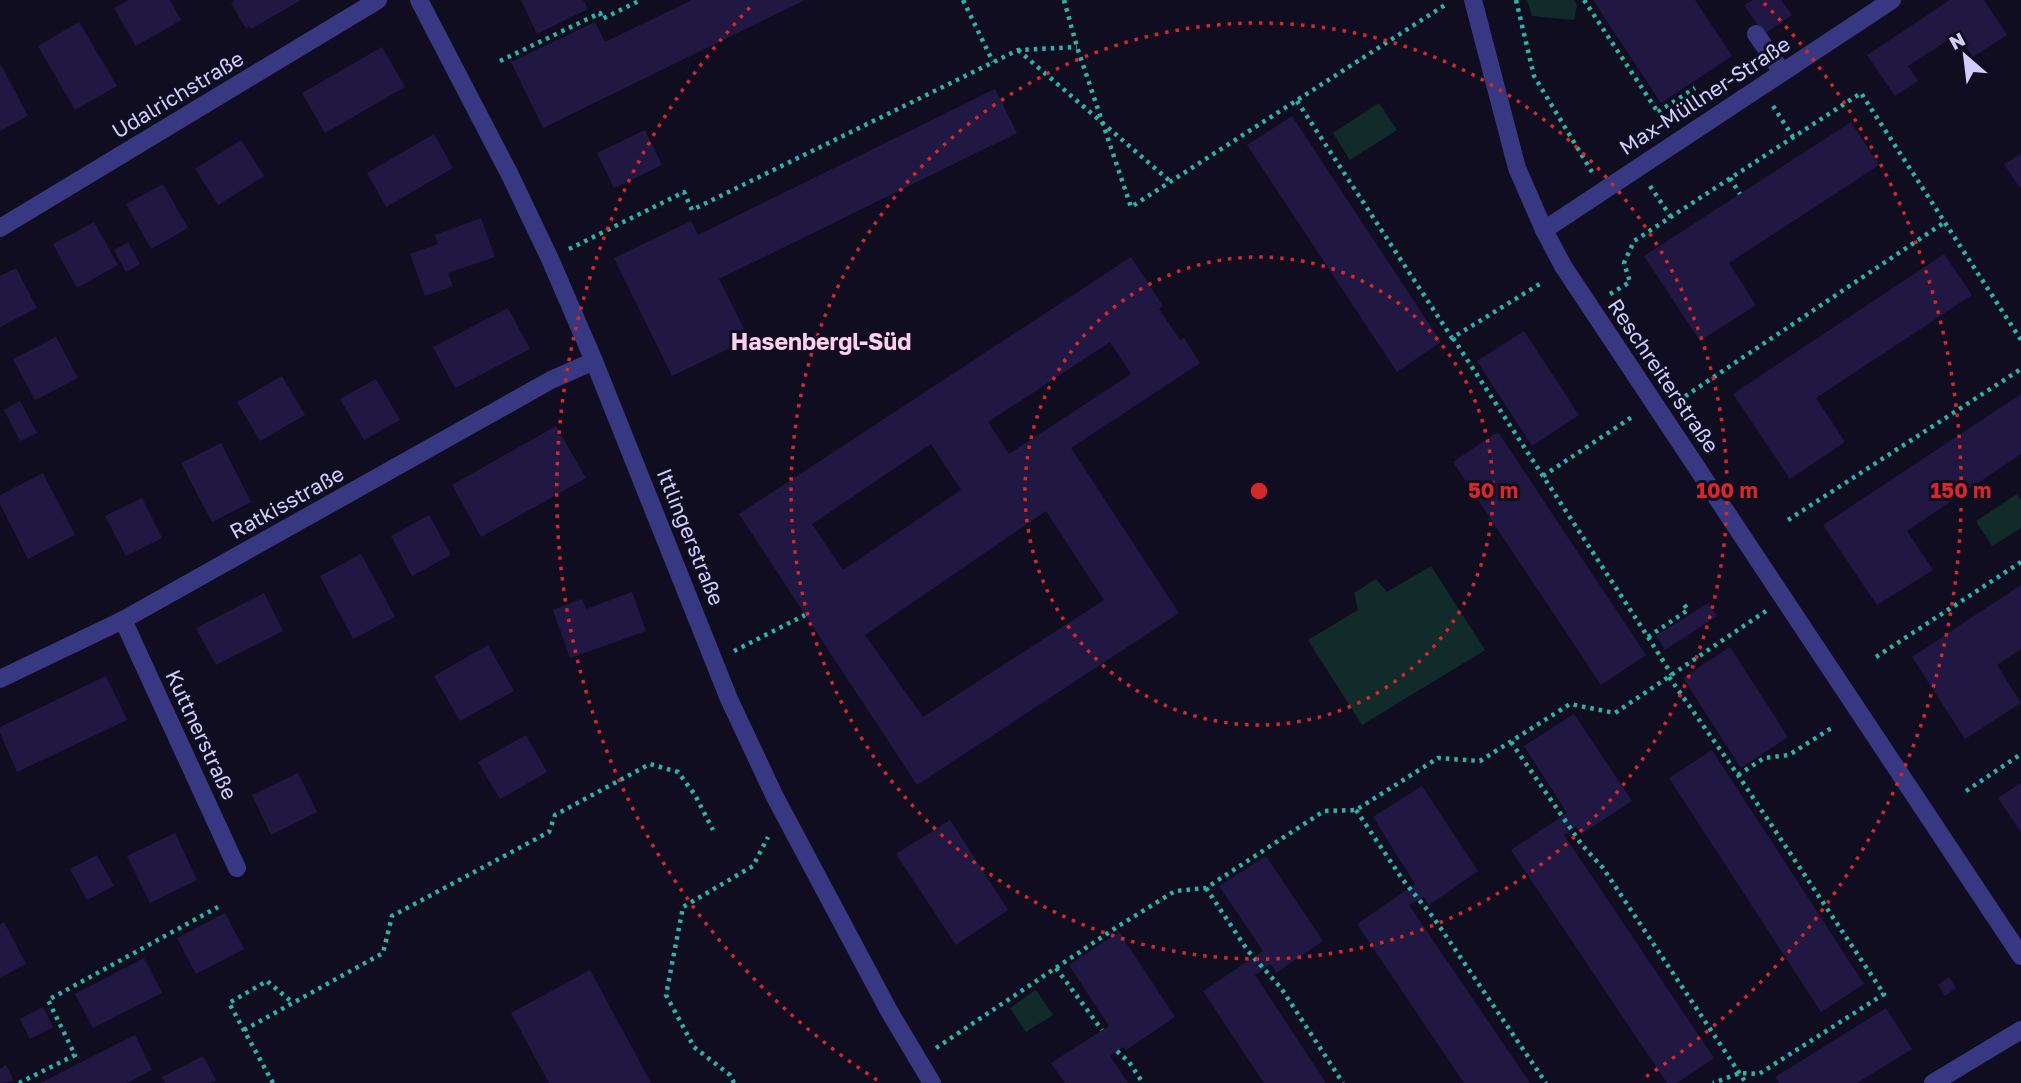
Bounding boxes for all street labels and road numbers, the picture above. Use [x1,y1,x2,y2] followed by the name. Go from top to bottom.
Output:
[1614,30,1795,160] street label: Max-Müllner-Straße
[107,45,248,144] street label: Udalrichstraße
[1603,294,1725,457] street label: Reschreiterstraße
[225,460,348,544] street label: Ratkisstraße
[652,464,730,609] street label: Ittlingerstraße
[160,665,243,804] street label: Kuttnerstraße

